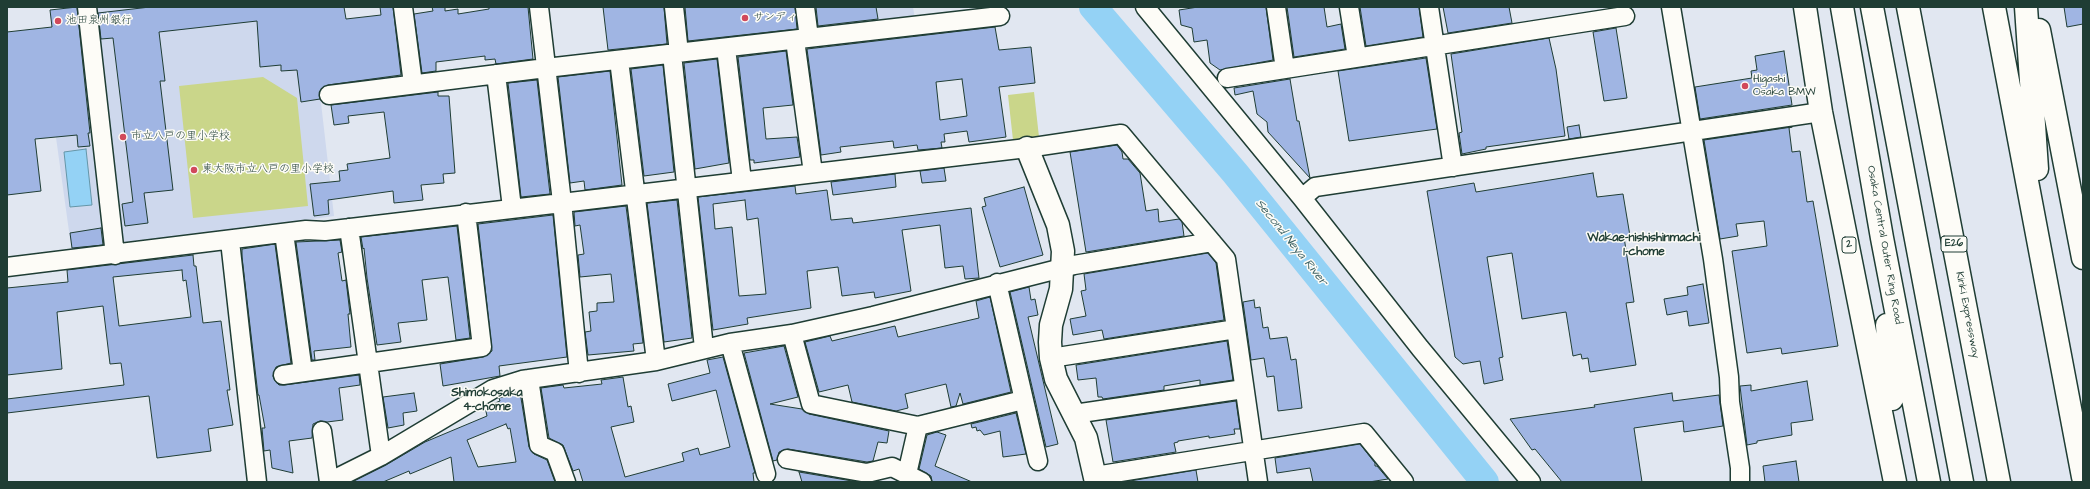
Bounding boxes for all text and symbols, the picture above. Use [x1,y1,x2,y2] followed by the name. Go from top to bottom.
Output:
[753,11,797,25] place label: サンディ
[740,13,750,23] marker: サンディ
[66,14,132,28] place label: 池田泉州銀行
[53,16,63,26] marker: 池田泉州銀行
[1753,73,1816,99] place label: Higashi Osaka BMW
[1740,81,1750,91] marker: Higashi Osaka BMW
[131,130,230,144] place label: 市立八戸の里小学校
[118,132,128,142] marker: 市立八戸の里小学校
[202,163,334,177] place label: 東大阪市立八戸の里小学校
[189,165,199,175] marker: 東大阪市立八戸の里小学校
[1864,165,1904,325] street label: Osaka Central Outer Ring Road
[1252,197,1330,289] water label: Second Neya River
[1587,231,1701,259] district label: Wakae-nishishinmachi 1-chome
[1941,236,1967,252] road number: E26
[1842,237,1856,253] road number: 2
[1952,271,1982,359] street label: Kinki Expressway
[451,386,523,414] district label: Shimokosaka 4-chome

